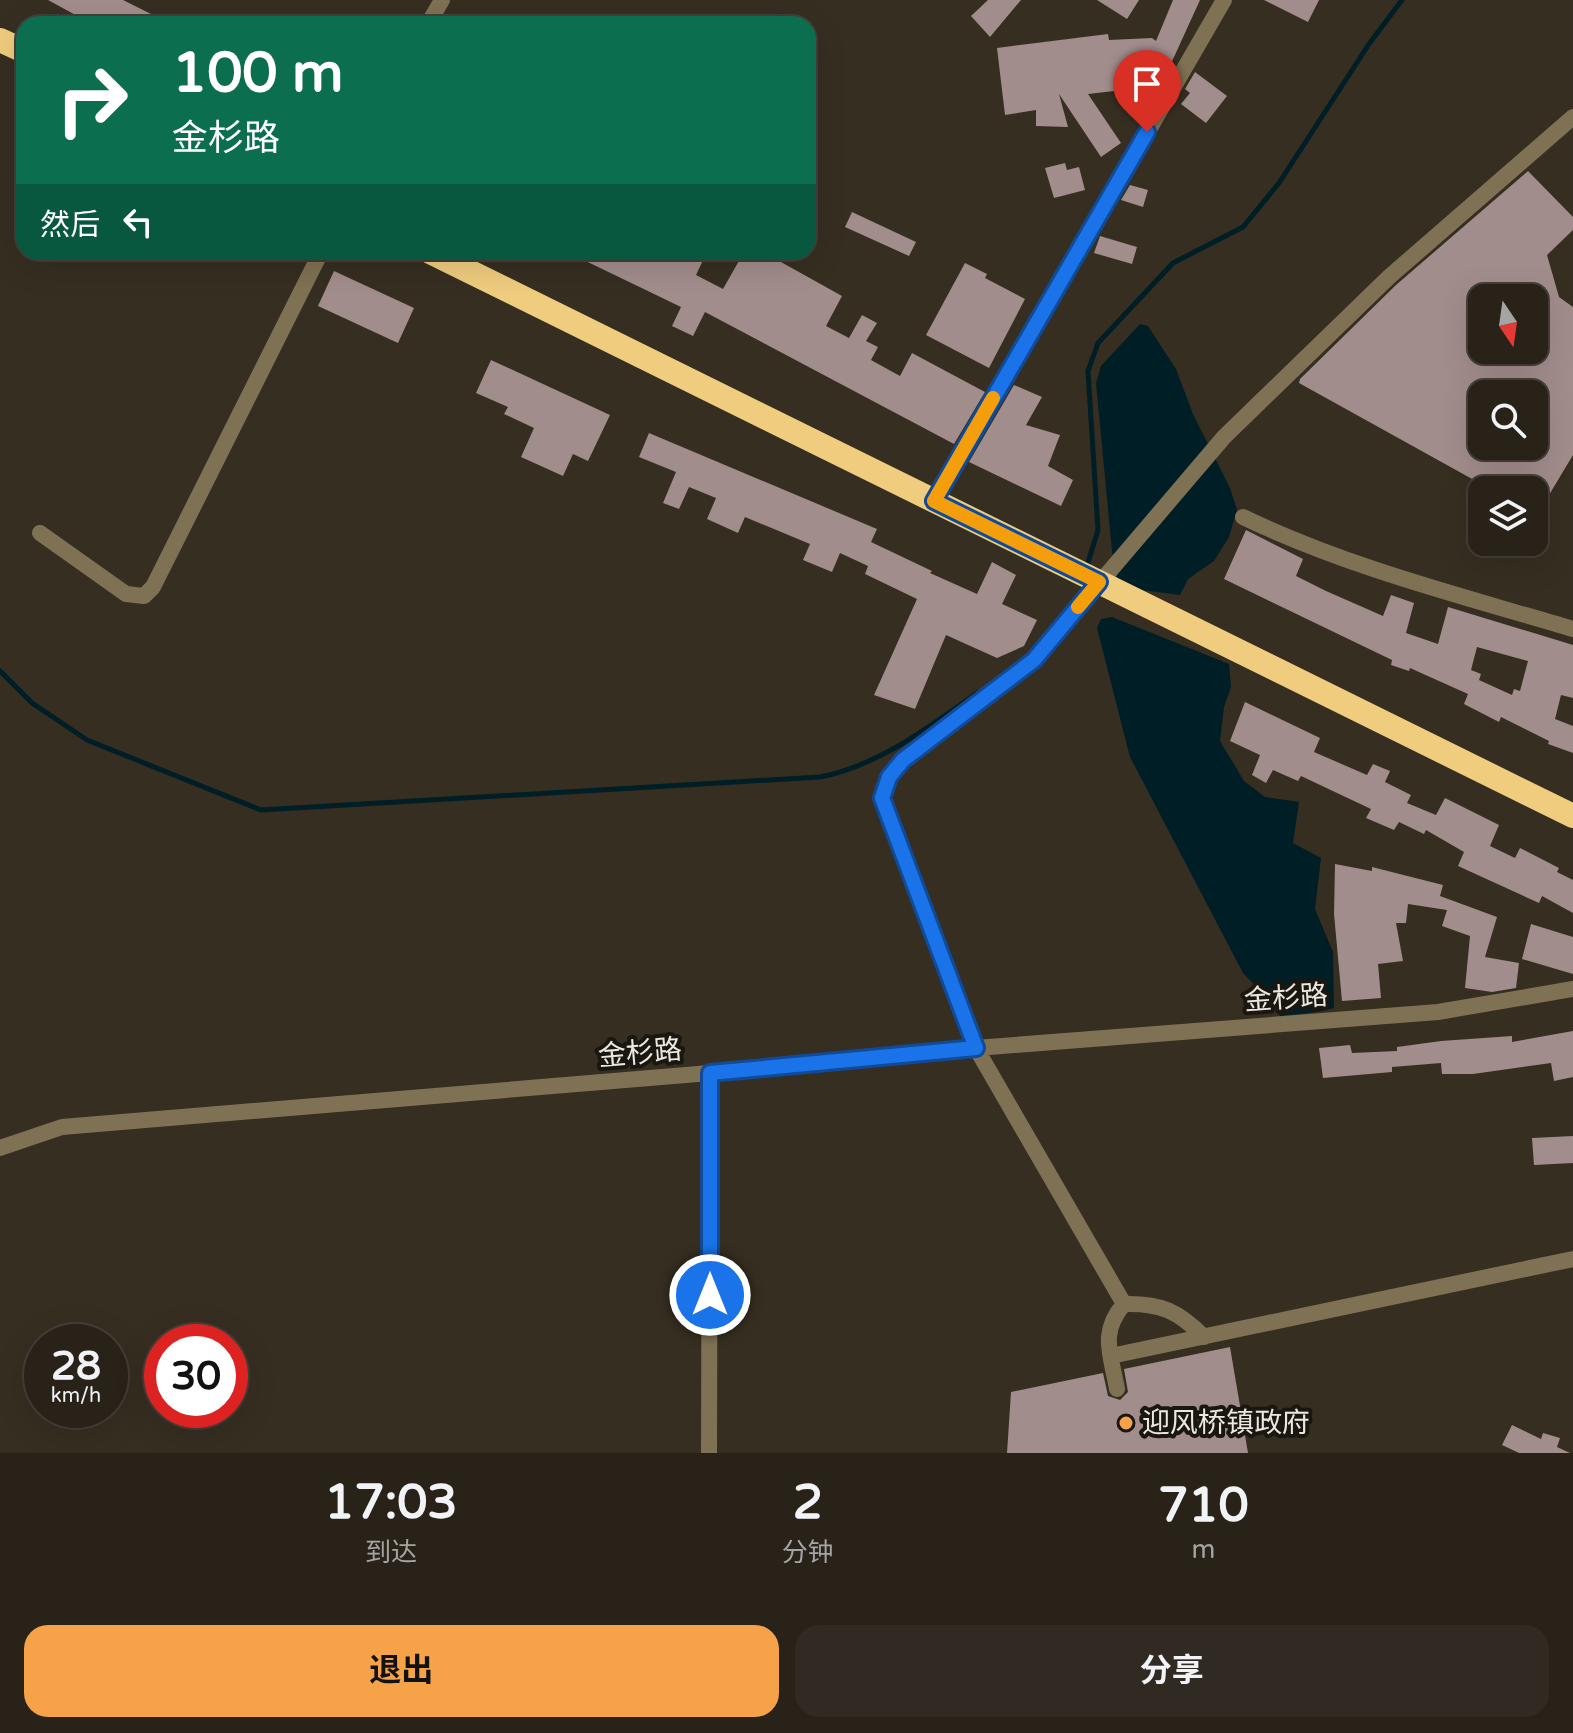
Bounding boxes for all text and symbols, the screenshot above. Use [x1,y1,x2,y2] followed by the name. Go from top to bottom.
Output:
[172,40,343,107] text: 100 m
[40,48,144,152] icon: right
[1113,50,1181,132] pin
[1125,62,1169,106] icon: arrive
[172,117,280,160] text: 金杉路
[116,200,160,244] icon: left
[40,207,100,244] text: 然后
[1468,284,1548,364] north arrow
[1468,284,1548,556] map controls
[1468,380,1548,460] button: search
[1468,476,1548,556] button: layers
[1243,978,1329,1018] street label: 金杉路
[597,1032,683,1074] street label: 金杉路
[668,1253,752,1337] position arrow
[144,1324,248,1428] speed limit sign: 30
[51,1342,101,1390] text: 28
[51,1384,101,1408] text: km/h
[1142,1406,1310,1440] place label: 迎风桥镇政府
[1117,1414,1135,1432] marker: 迎风桥镇政府
[324,1474,457,1532] text: 17:03
[793,1474,823,1532] text: 2
[1158,1477,1249,1535] text: 710
[1191,1534,1215,1565] text: m
[365,1537,417,1568] text: 到达
[782,1537,834,1568] text: 分钟
[24,1625,779,1717] button: 退出
[795,1625,1549,1717] button: 分享

